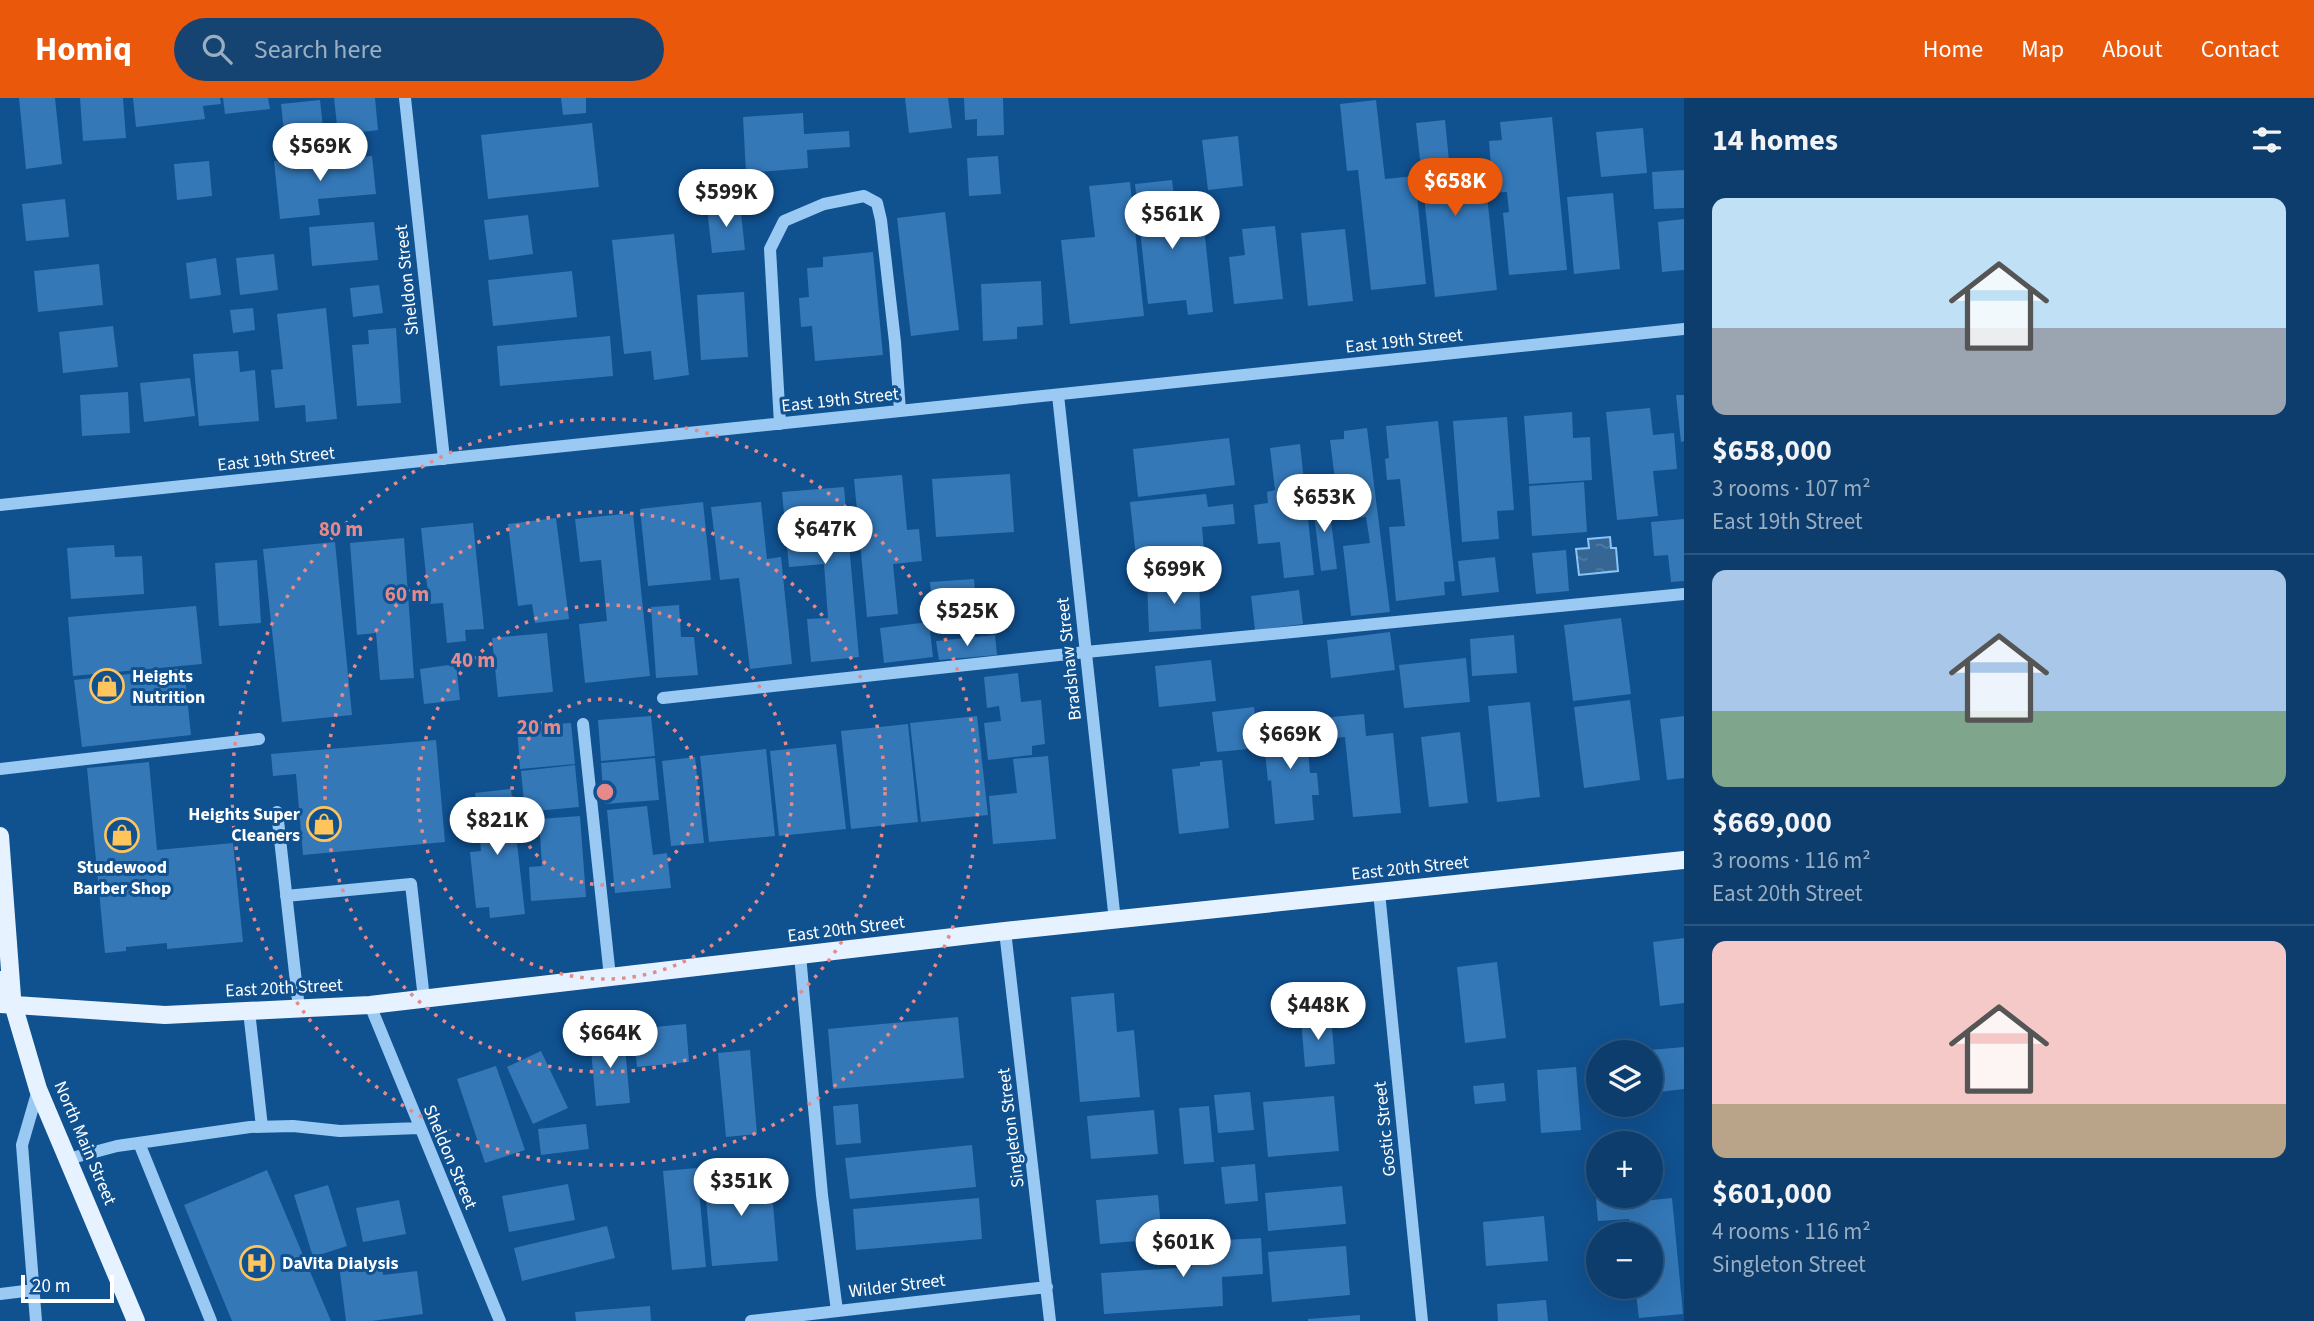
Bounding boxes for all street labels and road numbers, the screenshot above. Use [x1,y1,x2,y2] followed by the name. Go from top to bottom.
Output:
[389,223,425,337] street label: Sheldon Street
[1344,322,1464,360] street label: East 19th Street
[780,381,900,419] street label: East 19th Street
[216,440,336,478] street label: East 19th Street
[1050,596,1088,722] street label: Bradshaw Street
[1350,849,1470,887] street label: East 20th Street
[786,909,906,949] street label: East 20th Street
[224,972,344,1004] street label: East 20th Street
[991,1067,1031,1189] street label: Singleton Street
[48,1077,122,1209] street label: North Main Street
[1368,1080,1402,1178] street label: Gostic Street
[417,1101,483,1213] street label: Sheldon Street
[847,1268,947,1304] street label: Wilder Street

